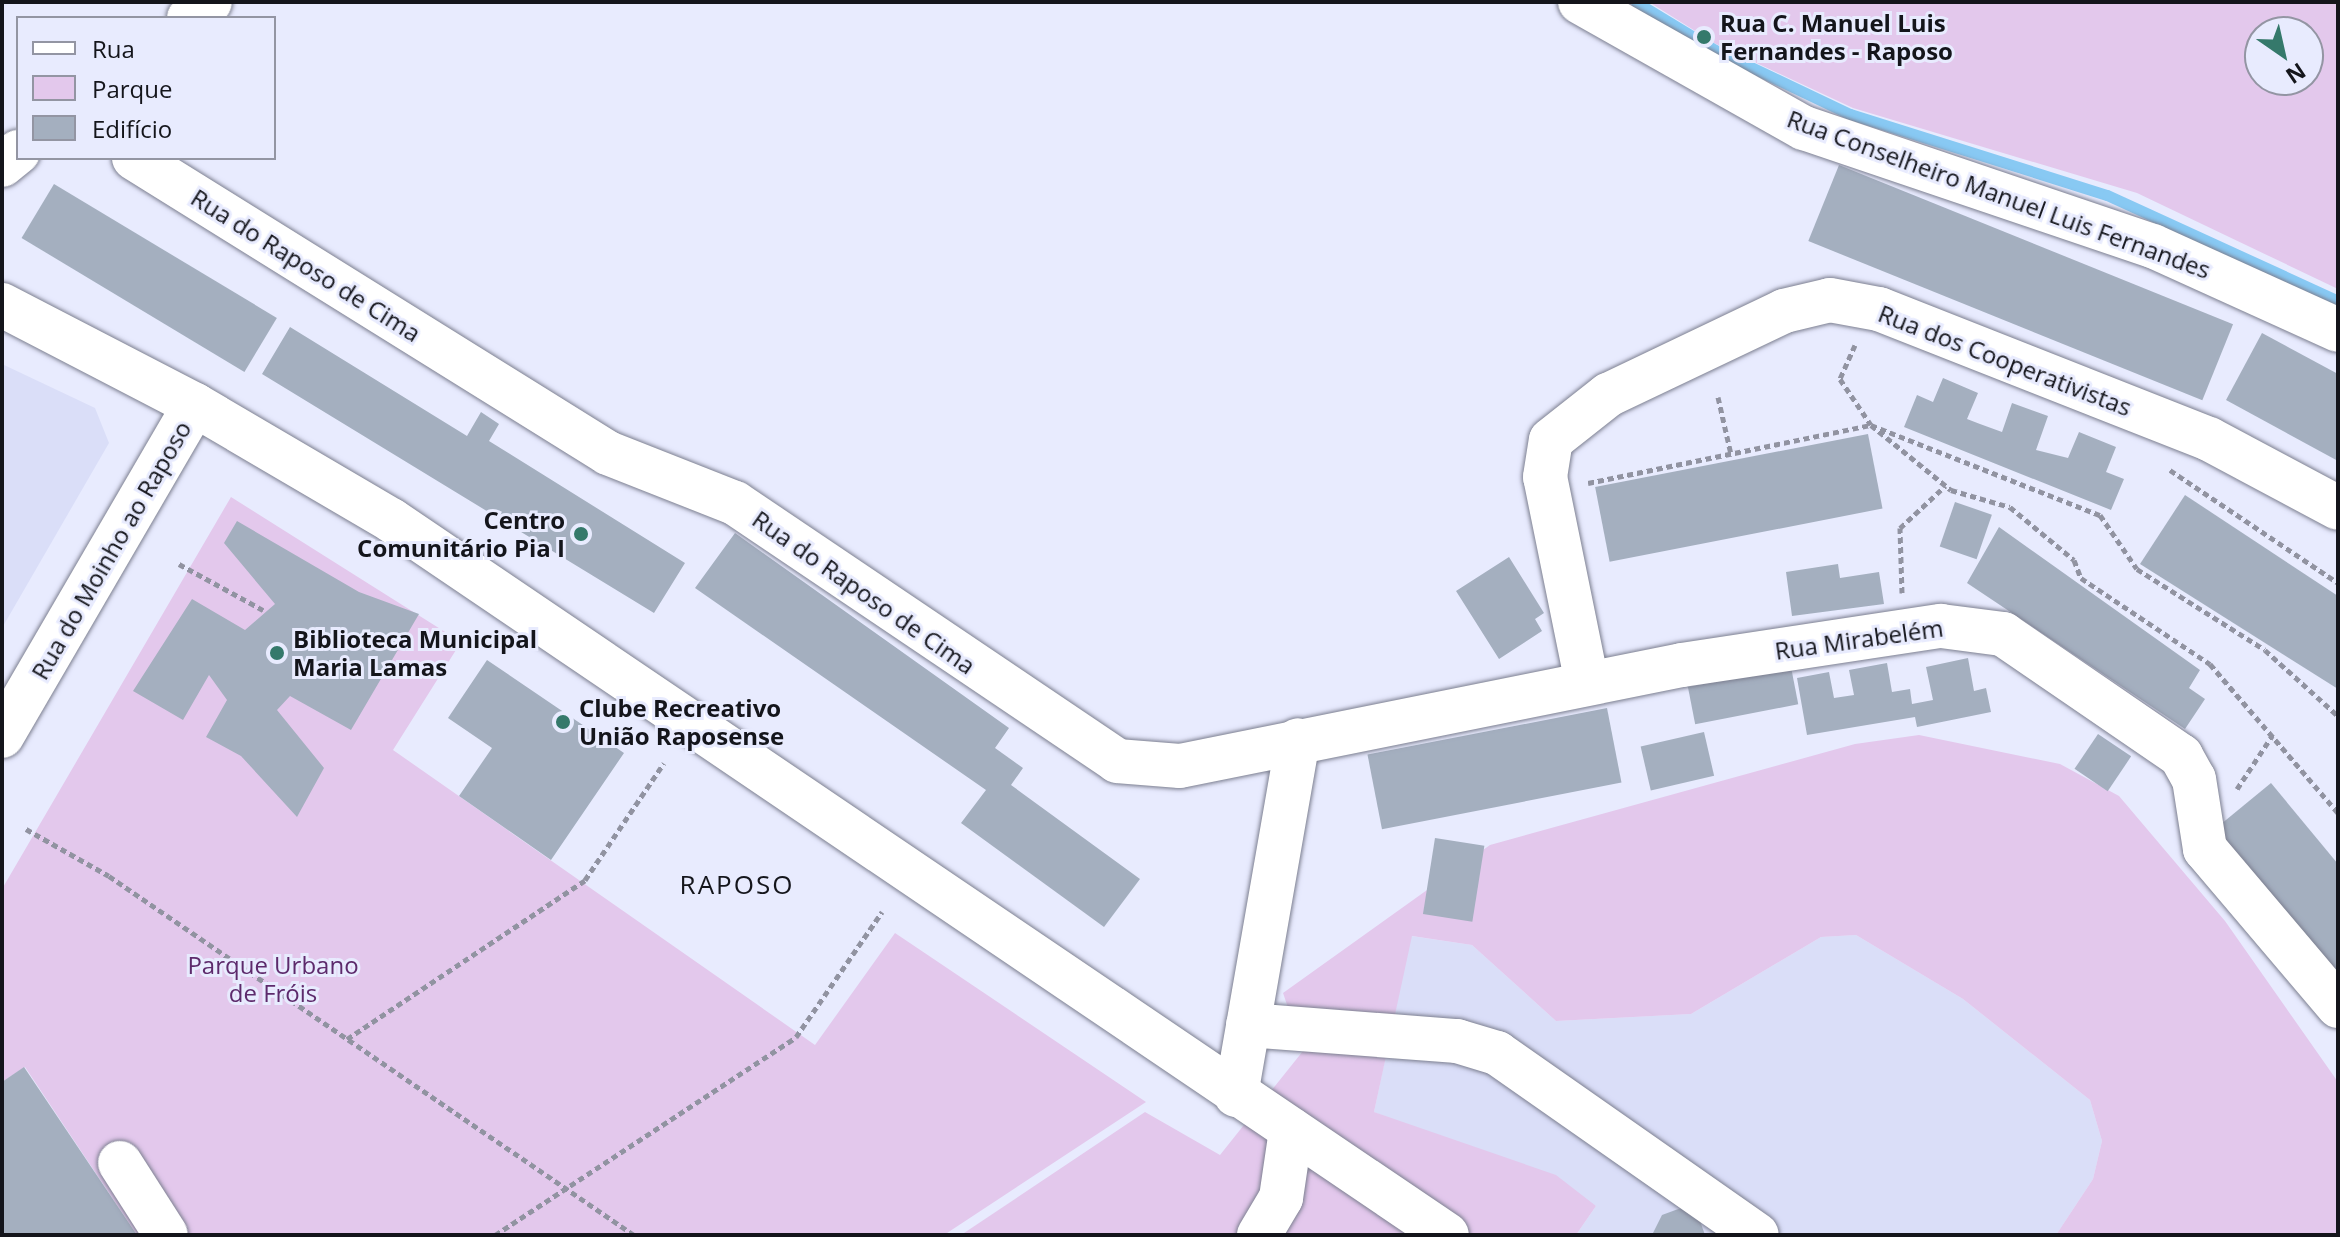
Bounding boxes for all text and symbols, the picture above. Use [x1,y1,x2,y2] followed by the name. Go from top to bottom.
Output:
[1720,9,1953,65] place label: Rua C. Manuel Luis Fernandes - Raposo
[16,16,276,160] legend
[2244,16,2324,96] north arrow
[1695,28,1713,46] marker: Rua C. Manuel Luis Fernandes - Raposo
[92,32,135,65] text: Rua
[2281,57,2312,92] text: N
[92,72,172,105] text: Parque
[1783,104,2215,284] street label: Rua Conselheiro Manuel Luis Fernandes
[92,112,172,145] text: Edifício
[186,183,426,347] street label: Rua do Raposo de Cima
[1874,298,2136,422] street label: Rua dos Cooperativistas
[25,416,197,684] street label: Rua do Moinho ao Raposo
[747,504,981,680] street label: Rua do Raposo de Cima
[357,506,565,562] place label: Centro Comunitário Pia I
[572,525,590,543] marker: Centro Comunitário Pia I
[1773,613,1945,665] street label: Rua Mirabelém
[293,625,537,681] place label: Biblioteca Municipal Maria Lamas
[268,644,286,662] marker: Biblioteca Municipal Maria Lamas
[579,694,784,750] place label: Clube Recreativo União Raposense
[554,713,572,731] marker: Clube Recreativo União Raposense
[680,869,794,901] district label: RAPOSO
[187,951,359,1007] park label: Parque Urbano de Fróis

